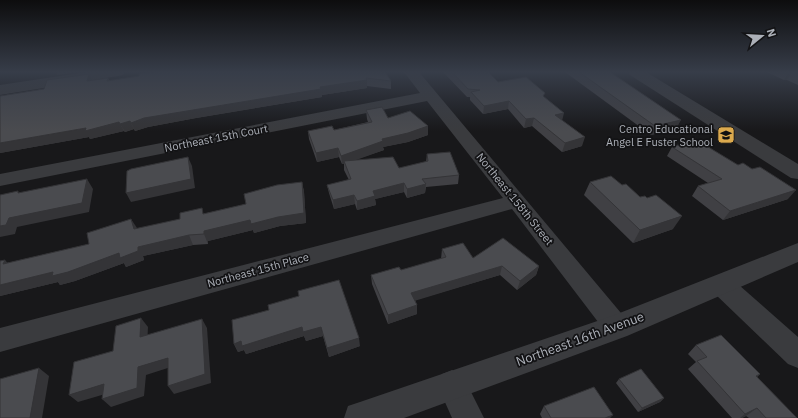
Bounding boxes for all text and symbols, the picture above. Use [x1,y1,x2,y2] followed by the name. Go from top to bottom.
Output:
[742,16,782,56] north arrow
[764,27,779,39] text: N
[163,121,269,155] street label: Northeast 15th Court
[606,122,713,149] place label: Centro Educational Angel E Fuster School
[716,125,736,145] school or university icon: Centro Educational Angel E Fuster School
[474,150,557,248] street label: Northeast 158th Street
[206,250,310,290] street label: Northeast 15th Place
[514,308,646,370] street label: Northeast 16th Avenue

